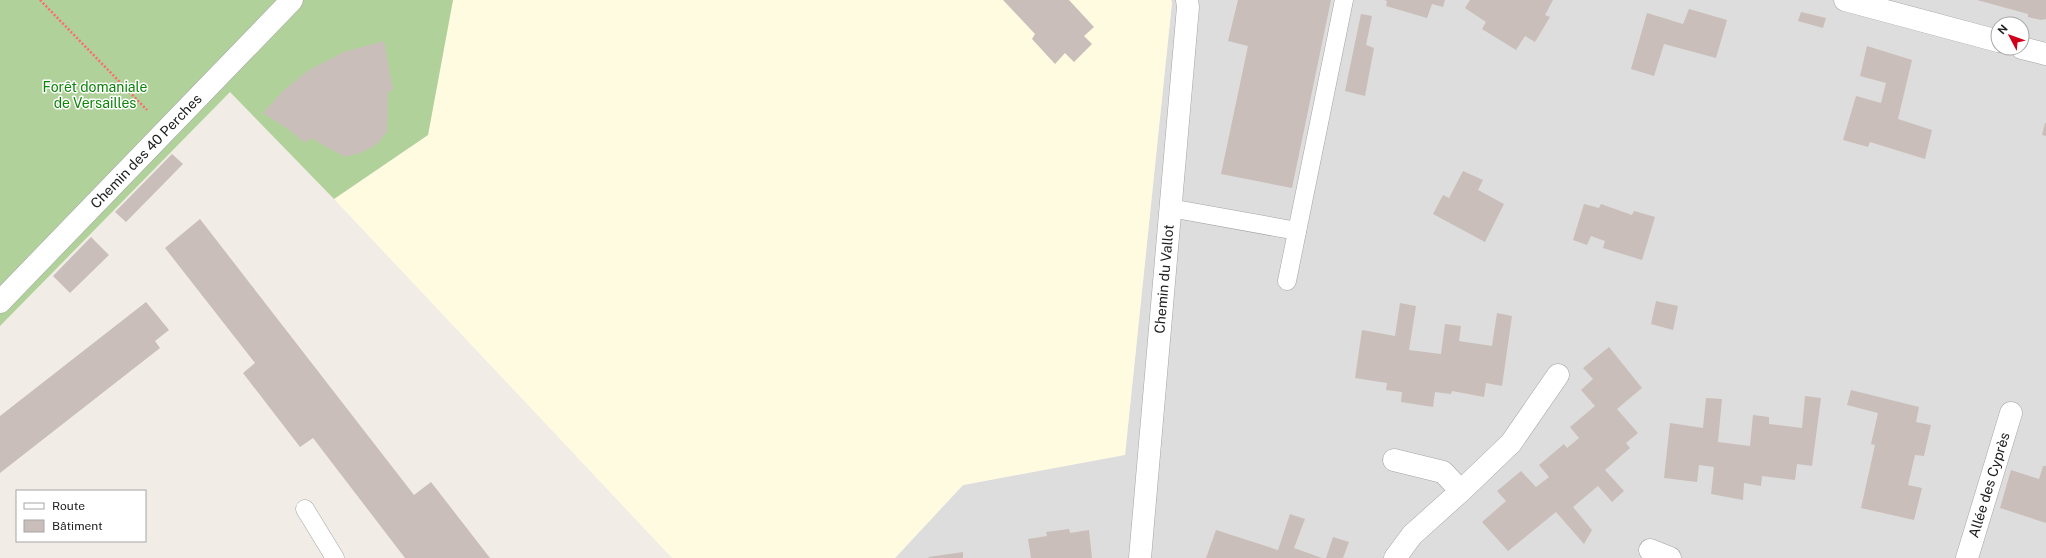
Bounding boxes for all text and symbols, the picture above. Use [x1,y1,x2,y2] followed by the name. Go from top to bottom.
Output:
[1990,16,2030,56] north arrow
[1995,22,2010,37] text: N
[43,79,147,111] park label: Forêt domaniale de Versailles
[87,91,205,211] street label: Chemin des 40 Perches
[1151,224,1177,334] street label: Chemin du Vallot
[1965,430,2013,540] street label: Allée des Cyprès
[16,490,146,542] legend
[52,499,85,513] text: Route
[52,519,103,533] text: Bâtiment

